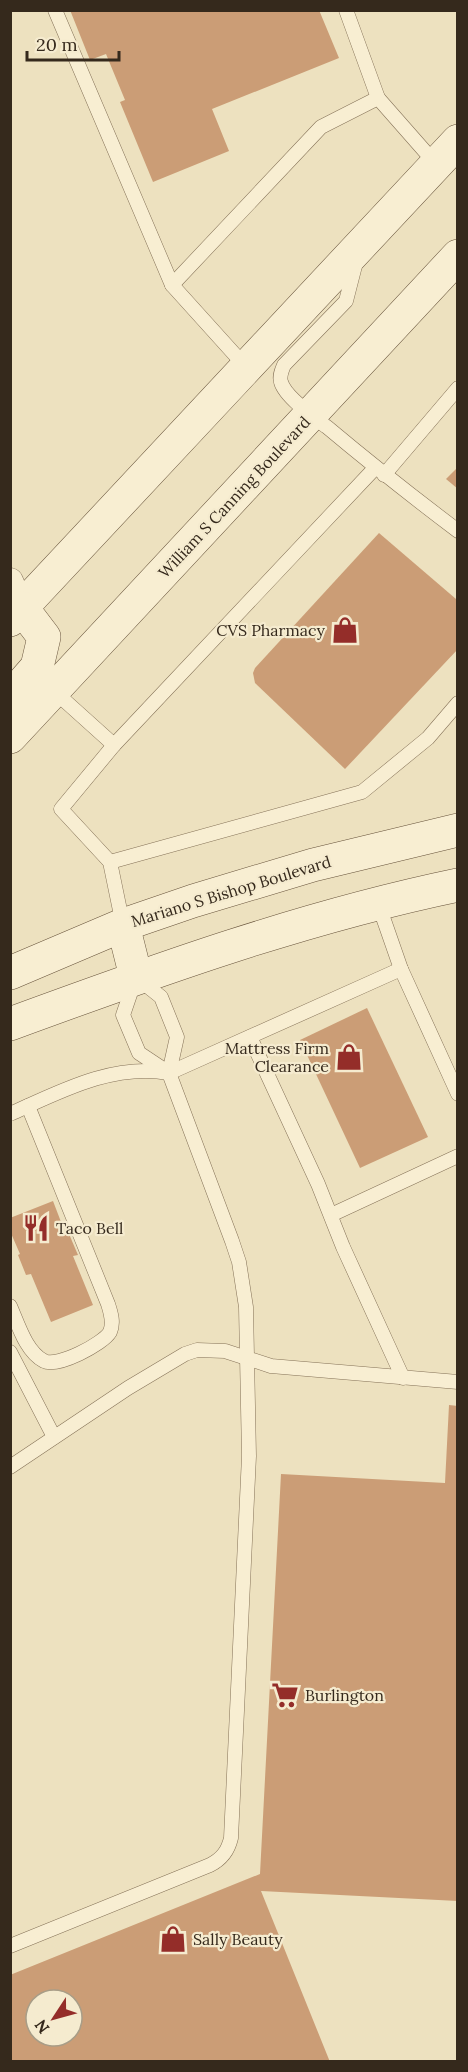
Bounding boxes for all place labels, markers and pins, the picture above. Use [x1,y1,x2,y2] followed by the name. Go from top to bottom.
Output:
[330,615,360,645] shop icon: CVS Pharmacy
[216,620,326,640] place label: CVS Pharmacy
[225,1038,329,1076] place label: Mattress Firm Clearance
[334,1042,364,1072] shop icon: Mattress Firm Clearance
[21,1213,51,1243] restaurant icon: Taco Bell
[56,1218,123,1238] place label: Taco Bell
[270,1680,300,1710] supermarket icon: Burlington
[305,1685,384,1705] place label: Burlington
[158,1924,188,1954] shop icon: Sally Beauty
[193,1929,283,1949] place label: Sally Beauty

